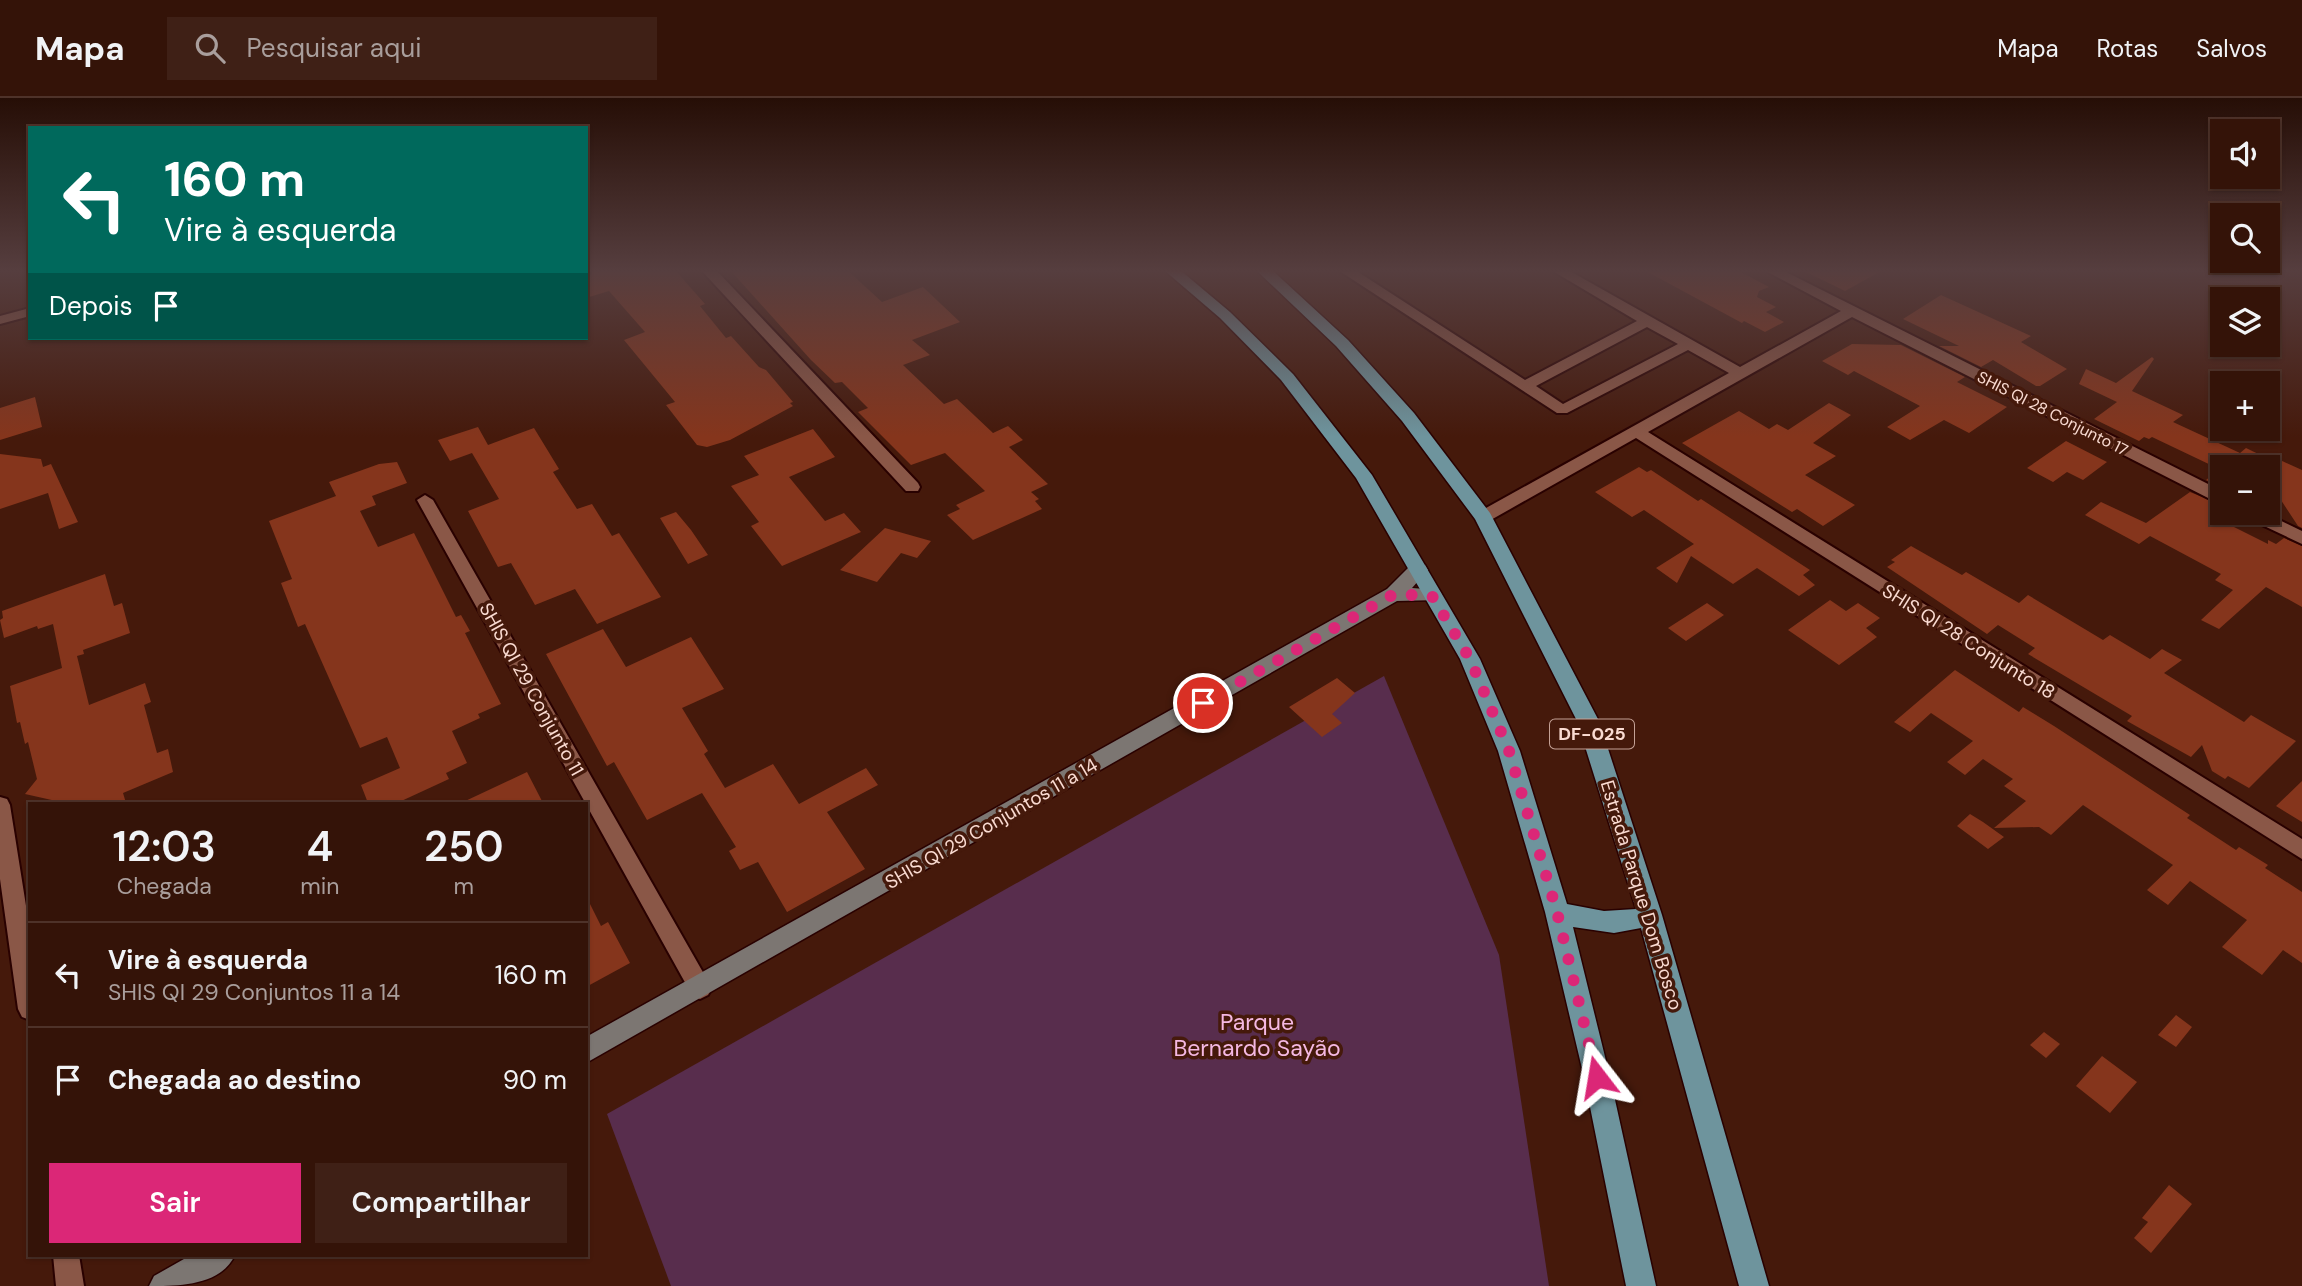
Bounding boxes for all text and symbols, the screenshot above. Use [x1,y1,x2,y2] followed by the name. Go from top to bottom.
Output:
[167,17,657,80] search box
[35,27,125,70] text: Mapa
[191,29,229,67] icon: search
[247,31,421,65] text: Pesquisar aqui
[1997,33,2059,64] text: Mapa
[2097,33,2158,64] text: Rotas
[2196,33,2267,64] text: Salvos
[2210,119,2280,525] map controls
[2210,119,2280,189] button: sound
[164,147,305,211] text: 160 m
[49,154,140,245] icon: left
[2210,203,2280,273] button: search
[164,209,396,251] text: Vire à esquerda
[147,287,185,325] icon: arrive
[2210,287,2280,357] button: layers
[49,289,133,323] text: Depois
[1974,366,2132,461] street label: SHIS QI 28 Conjunto 17
[2210,371,2280,441] button: +
[2210,455,2280,525] button: −
[1878,578,2060,705] street label: SHIS QI 28 Conjunto 18
[474,598,590,780] street label: SHIS QI 29 Conjunto 11
[1173,673,1233,733] pin
[1184,684,1222,722] icon: arrive
[1550,720,1634,748] road number: DF-025
[880,752,1102,895] street label: SHIS QI 29 Conjuntos 11 a 14
[1595,777,1688,1013] street label: Estrada Parque Dom Bosco
[112,819,216,874] text: 12:03
[307,819,333,874] text: 4
[424,819,504,874] text: 250
[117,871,212,901] text: Chegada
[300,871,340,901] text: min
[454,871,474,901] text: m
[108,943,308,977] text: Vire à esquerda
[49,956,87,994] icon: left
[495,958,567,992] text: 160 m
[108,977,400,1007] text: SHIS QI 29 Conjuntos 11 a 14
[1173,1007,1341,1063] park label: Parque Bernardo Sayão
[1560,1040,1634,1114] position arrow
[49,1061,87,1099] icon: arrive
[108,1063,361,1097] text: Chegada ao destino
[503,1063,567,1097] text: 90 m
[49,1163,301,1243] button: Sair
[315,1163,567,1243] button: Compartilhar

